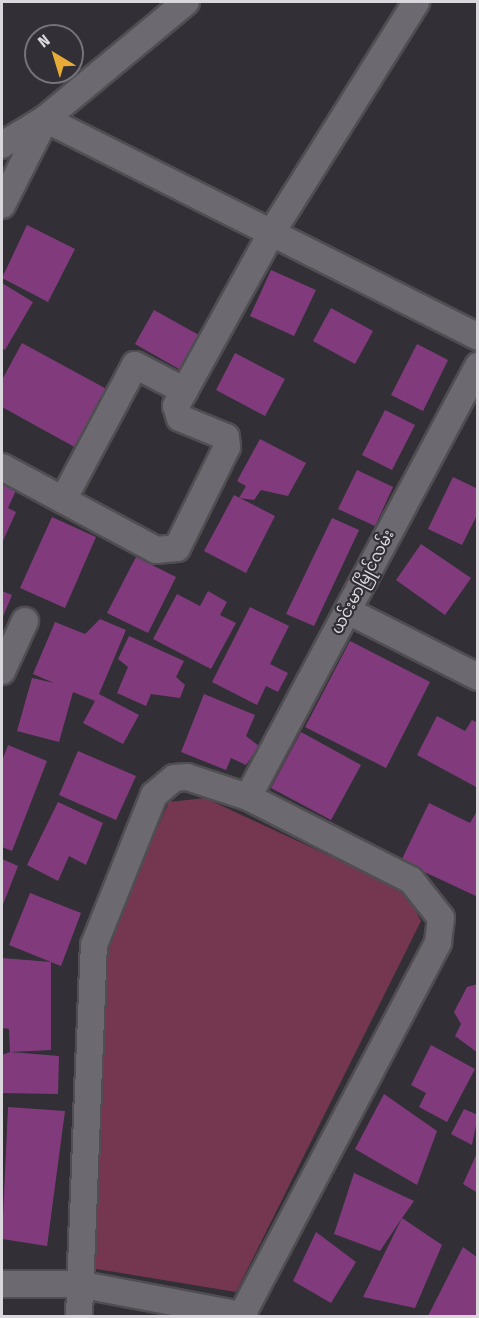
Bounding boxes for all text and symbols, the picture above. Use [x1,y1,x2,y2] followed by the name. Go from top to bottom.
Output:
[24,24,84,84] north arrow
[34,31,53,51] text: N
[327,527,399,637] street label: ယင်းမာမြိုင်လမ်း

